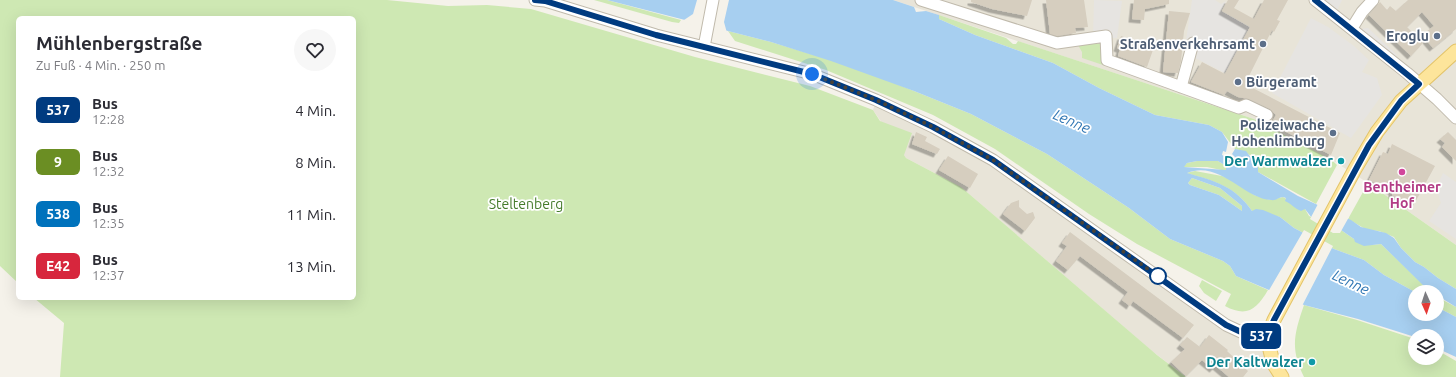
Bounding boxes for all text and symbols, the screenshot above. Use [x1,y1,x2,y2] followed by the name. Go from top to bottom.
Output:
[1386,28,1429,44] place label: Eroglu
[294,29,336,71] button: heart
[1432,31,1442,41] marker: Eroglu
[36,32,202,54] text: Mühlenbergstraße
[1120,36,1255,52] place label: Straßenverkehrsamt
[1258,39,1268,49] marker: Straßenverkehrsamt
[36,58,165,72] text: Zu Fuß · 4 Min. · 250 m
[802,64,822,84] your location
[1246,74,1317,90] place label: Bürgeramt
[1233,77,1243,87] marker: Bürgeramt
[92,95,118,112] text: Bus
[46,102,70,118] text: 537
[295,102,336,119] text: 4 Min.
[1051,105,1093,137] water label: Lenne
[92,112,125,126] text: 12:28
[1231,117,1325,149] place label: Polizeiwache Hohenlimburg
[1328,128,1338,138] marker: Polizeiwache Hohenlimburg
[92,147,118,164] text: Bus
[1224,153,1333,169] place label: Der Warmwalzer
[54,154,62,170] text: 9
[295,154,336,171] text: 8 Min.
[1336,156,1346,166] marker: Der Warmwalzer
[92,164,125,178] text: 12:32
[1397,167,1407,177] marker: Bentheimer Hof
[1363,179,1441,211] place label: Bentheimer Hof
[489,196,563,212] park label: Steltenberg
[92,199,118,216] text: Bus
[46,206,70,222] text: 538
[287,206,336,223] text: 11 Min.
[92,216,125,230] text: 12:35
[92,251,118,268] text: Bus
[46,258,70,274] text: E42
[287,258,336,275] text: 13 Min.
[1330,266,1372,298] water label: Lenne
[1149,267,1167,285] unlabelled marker
[92,268,125,282] text: 12:37
[1408,285,1444,321] north arrow
[1408,285,1444,365] map controls
[1238,323,1284,349] line badge: 537
[1249,328,1273,344] text: 537
[1408,329,1444,365] button: layers
[1206,354,1304,370] place label: Der Kaltwalzer
[1307,357,1317,367] marker: Der Kaltwalzer

